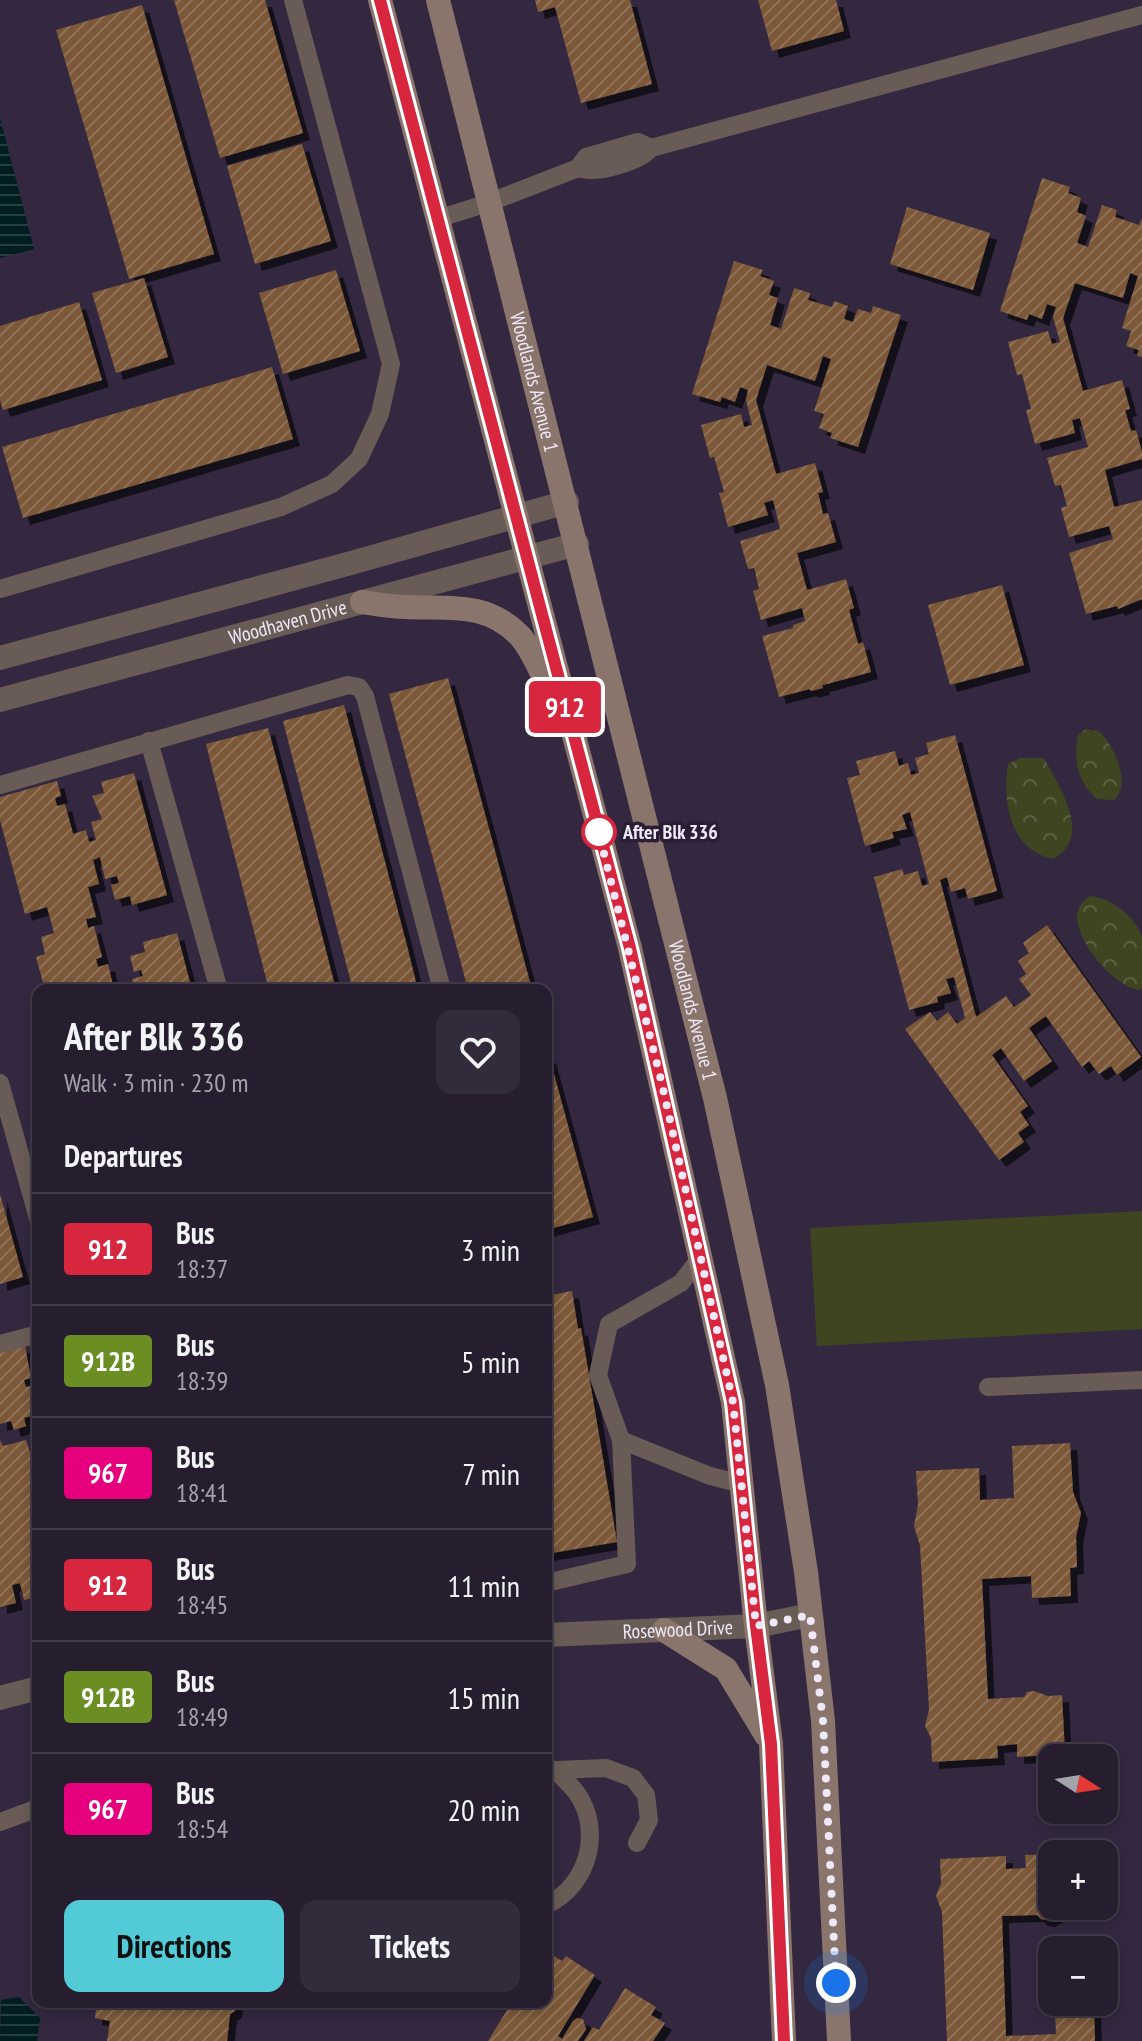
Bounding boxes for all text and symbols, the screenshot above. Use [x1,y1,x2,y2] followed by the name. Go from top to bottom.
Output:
[504,309,564,455] street label: Woodlands Avenue 1
[226,594,349,651] street label: Woodhaven Drive
[519,681,611,733] line badge: 912
[545,688,585,725] text: 912
[582,815,616,849] marker: After Blk 336
[622,819,718,845] place label: After Blk 336
[663,938,723,1083] street label: Woodlands Avenue 1
[436,1010,520,1094] button: heart
[64,1011,244,1060] text: After Blk 336
[64,1066,248,1099] text: Walk · 3 min · 230 m
[64,1136,182,1175] text: Departures
[176,1213,215,1252] text: Bus
[88,1230,128,1267] text: 912
[461,1230,520,1269] text: 3 min
[176,1252,228,1285] text: 18:37
[176,1325,215,1364] text: Bus
[81,1342,135,1379] text: 912B
[461,1342,520,1381] text: 5 min
[176,1364,228,1397] text: 18:39
[176,1437,215,1476] text: Bus
[88,1454,128,1491] text: 967
[462,1454,520,1493] text: 7 min
[176,1476,228,1509] text: 18:41
[176,1549,215,1588] text: Bus
[88,1566,128,1603] text: 912
[447,1566,520,1605] text: 11 min
[176,1588,228,1621] text: 18:45
[622,1614,734,1645] street label: Rosewood Drive
[176,1661,215,1700] text: Bus
[81,1678,135,1715] text: 912B
[447,1678,520,1717] text: 15 min
[176,1700,228,1733] text: 18:49
[1038,1744,1118,1824] north arrow
[1038,1744,1118,2016] map controls
[176,1773,215,1812] text: Bus
[88,1790,128,1827] text: 967
[447,1790,520,1829] text: 20 min
[176,1812,228,1845] text: 18:54
[1038,1840,1118,1920] button: +
[64,1900,284,1992] button: Directions
[300,1900,520,1992] button: Tickets
[1038,1936,1118,2016] button: −
[816,1963,856,2003] your location

